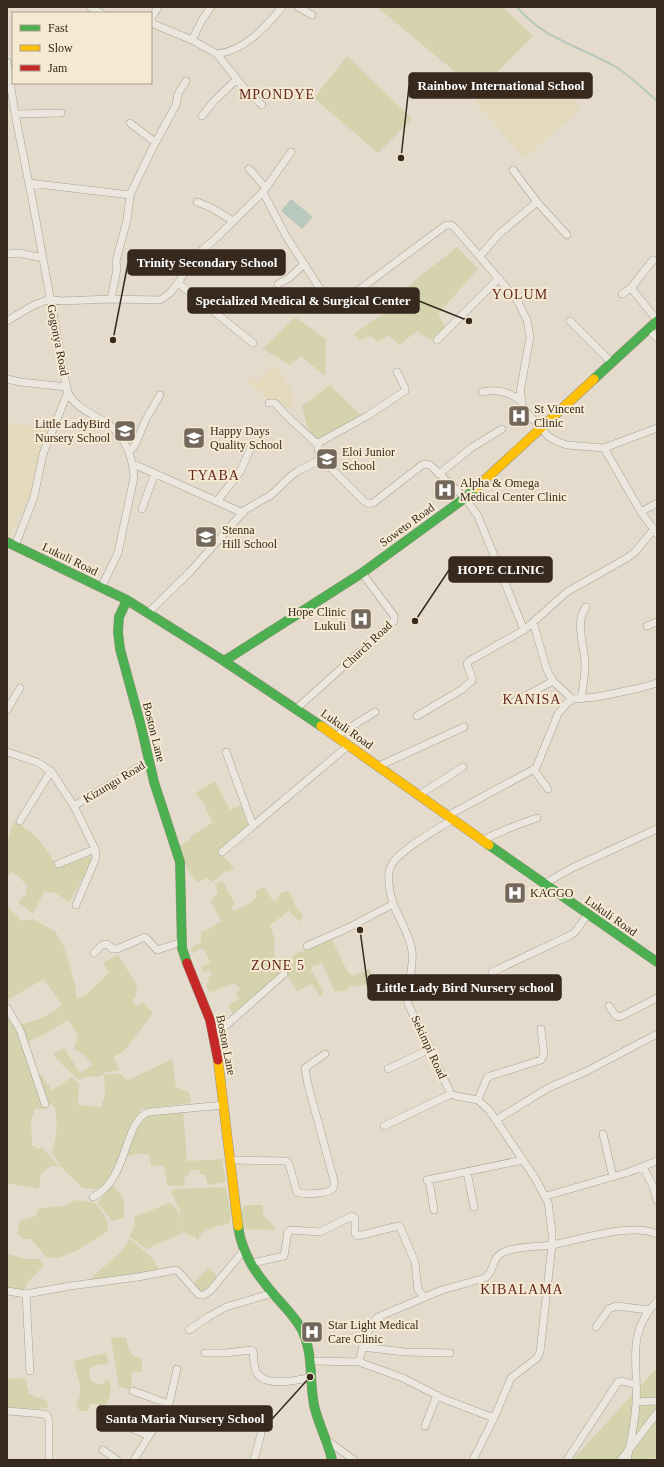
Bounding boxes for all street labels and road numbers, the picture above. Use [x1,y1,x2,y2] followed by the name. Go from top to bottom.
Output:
[44,303,72,377] street label: Gogonya Road
[377,500,437,550] street label: Soweto Road
[40,539,100,579] street label: Lukuli Road
[339,618,395,672] street label: Church Road
[140,701,168,763] street label: Boston Lane
[318,706,376,752] street label: Lukuli Road
[81,758,147,806] street label: Kizungu Road
[582,893,640,939] street label: Lukuli Road
[408,1013,450,1081] street label: Sekimpi Road
[213,1014,239,1076] street label: Boston Lane

